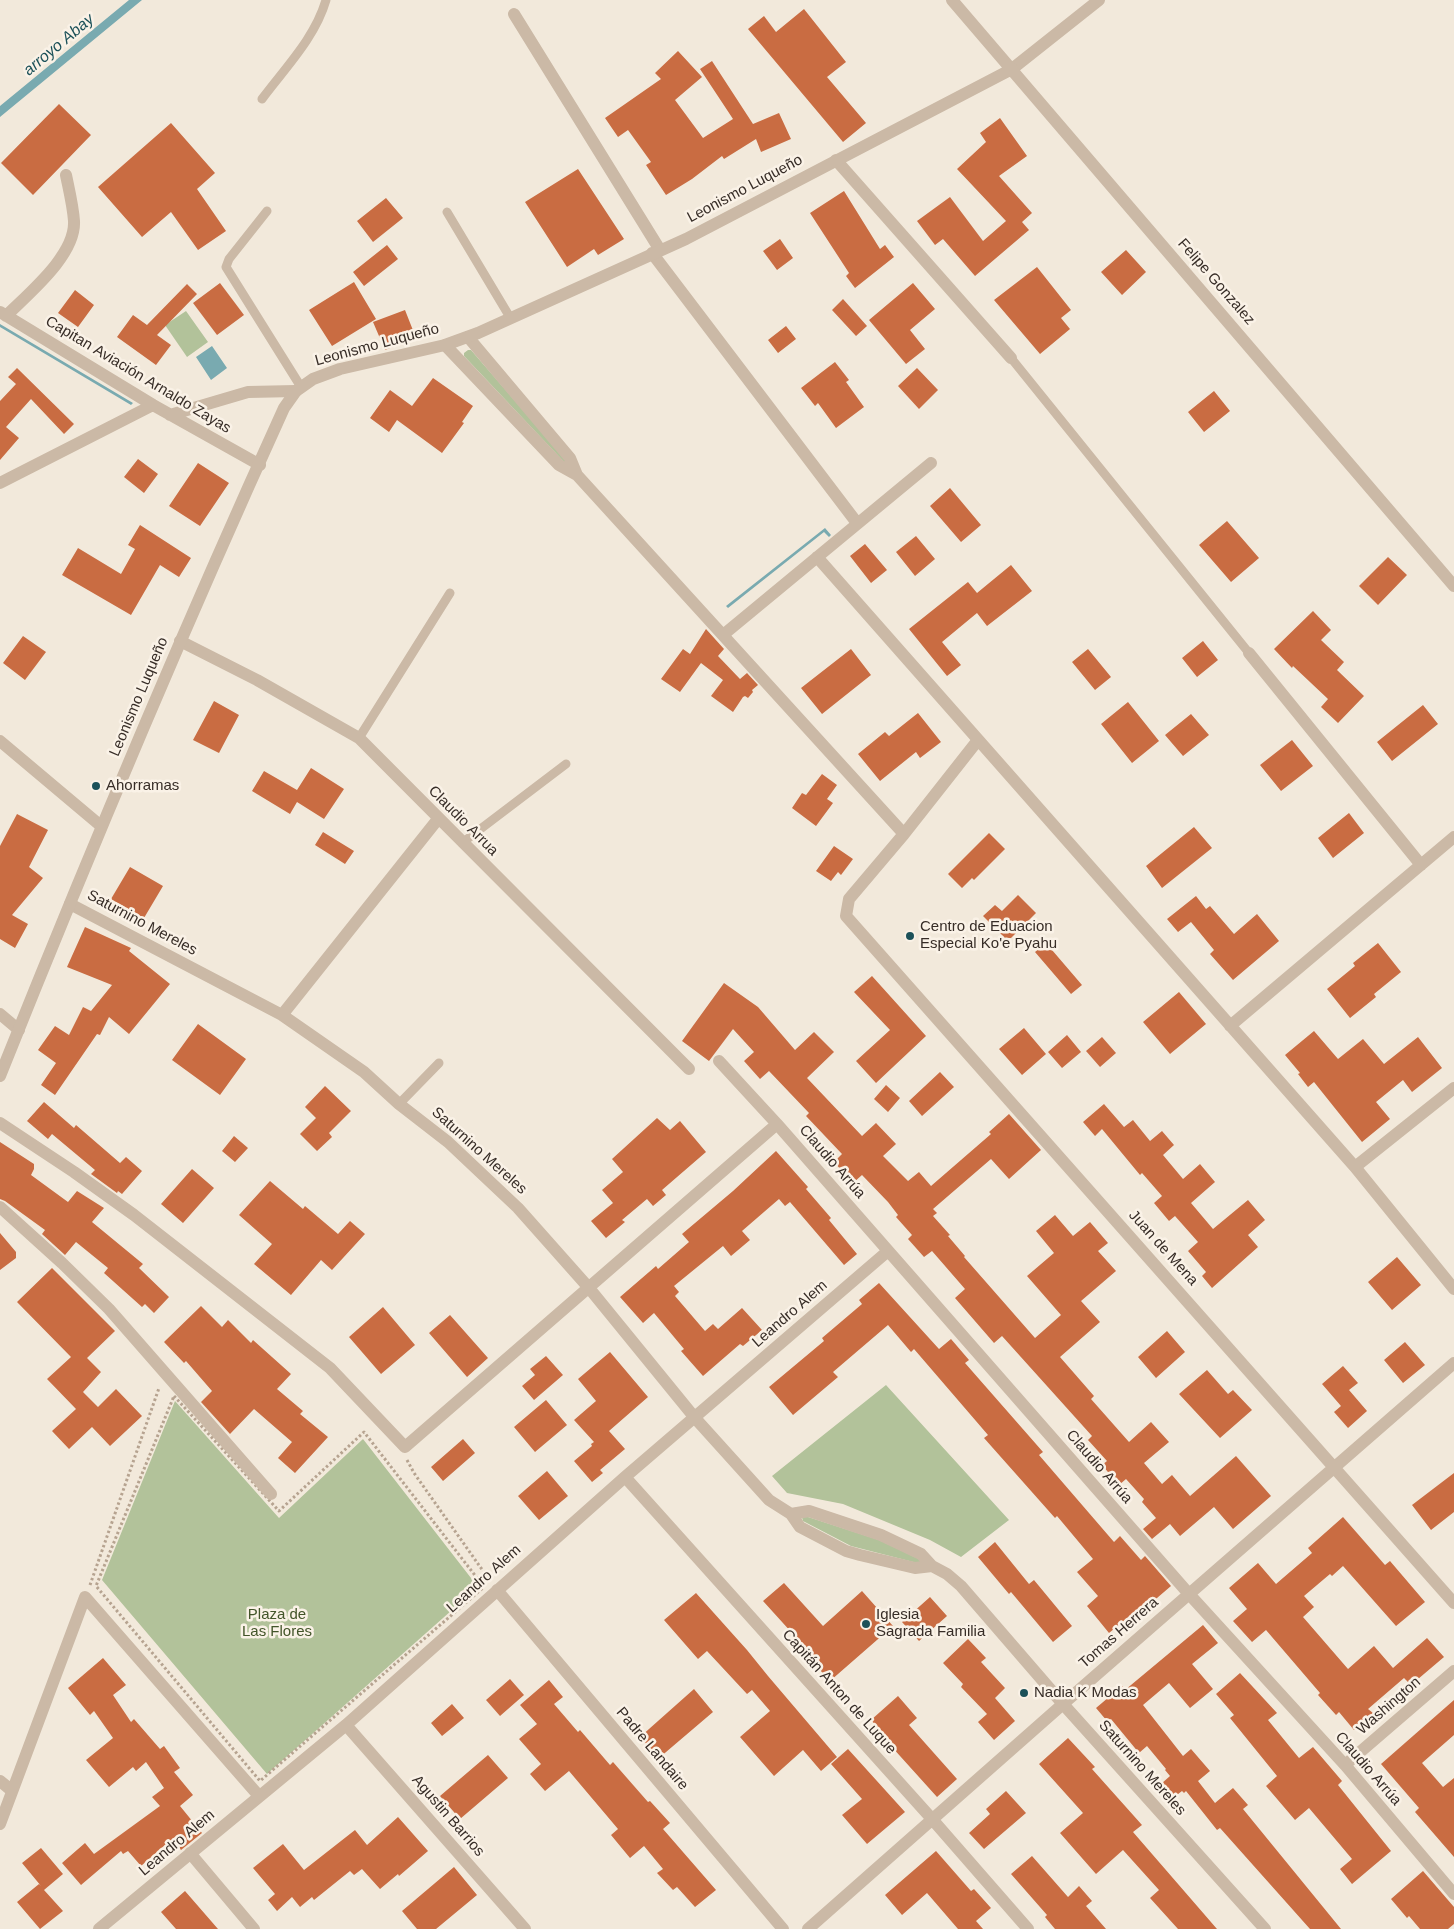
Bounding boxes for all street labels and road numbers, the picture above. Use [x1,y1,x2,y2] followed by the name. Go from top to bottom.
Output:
[684,151,806,227] street label: Leonismo Luqueño
[1174,235,1258,329] street label: Felipe Gonzalez
[42,312,234,438] street label: Capitan Aviación Arnaldo Zayas
[313,320,441,370] street label: Leonismo Luqueño
[106,635,172,759] street label: Leonismo Luqueño
[424,782,502,860] street label: Claudio Arrua
[84,886,200,960] street label: Saturnino Mereles
[428,1104,530,1198] street label: Saturnino Mereles
[795,1121,869,1203] street label: Claudio Arrúa
[1125,1207,1201,1289] street label: Juan de Mena
[749,1277,831,1351] street label: Leandro Alem
[1062,1426,1136,1508] street label: Claudio Arrúa
[443,1541,525,1617] street label: Leandro Alem
[1076,1594,1162,1672] street label: Tomas Herrera
[778,1626,900,1758] street label: Capitán Anton de Luque
[1353,1673,1425,1739] street label: Washington
[612,1704,692,1794] street label: Padre Landaire
[1095,1717,1189,1819] street label: Saturnino Mereles
[1331,1728,1405,1810] street label: Claudio Arrúa
[408,1772,488,1860] street label: Agustin Barrios
[135,1806,219,1880] street label: Leandro Alem

